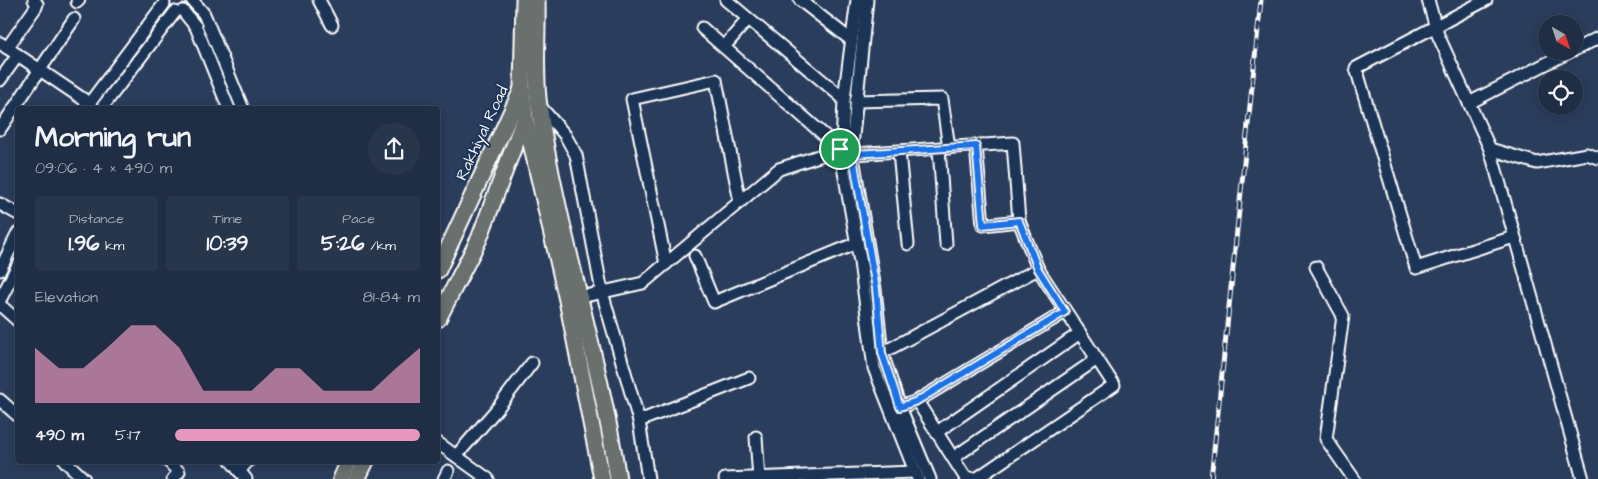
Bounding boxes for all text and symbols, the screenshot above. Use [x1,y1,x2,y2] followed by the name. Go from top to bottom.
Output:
[1538,15,1582,60] north arrow
[1538,15,1583,115] map controls
[1538,70,1583,115] button: locate
[450,82,514,184] street label: Rakhiyal Road
[35,118,191,157] text: Morning run
[368,123,420,175] button: share
[819,128,861,170] pin
[826,135,854,163] icon: arrive
[35,157,172,179] text: 09:06 · 4 × 490 m
[69,209,124,229] text: Distance
[213,209,242,229] text: Time
[342,209,375,229] text: Pace
[69,229,99,258] text: 1.96
[206,229,249,258] text: 10:39
[321,229,365,258] text: 5:26
[99,236,124,256] text: km
[365,236,396,256] text: /km
[35,286,98,308] text: Elevation
[362,286,420,308] text: 81–84 m
[35,424,84,446] text: 490 m
[115,424,141,446] text: 5:17

